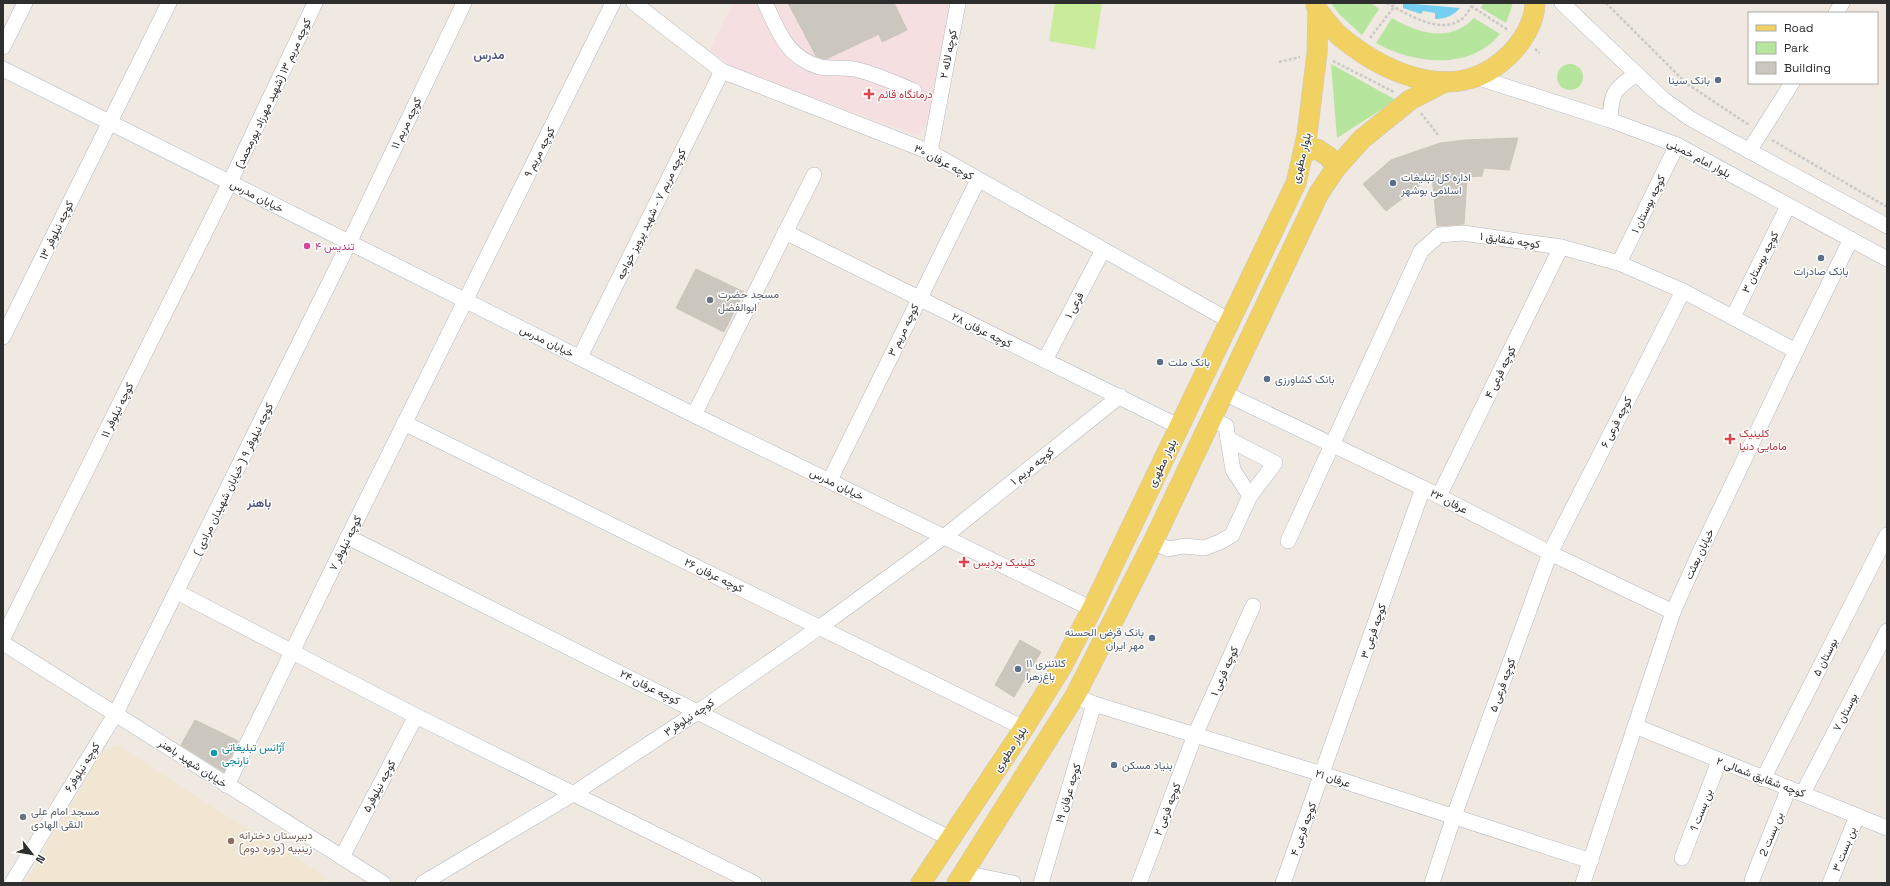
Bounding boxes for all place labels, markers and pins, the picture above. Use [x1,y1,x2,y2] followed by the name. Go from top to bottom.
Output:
[1668,73,1710,87] place label: بانک سینا
[1713,75,1723,85] marker: بانک سینا
[878,87,933,102] place label: درمانگاه قائم
[863,88,875,100] marker: درمانگاه قائم
[1400,170,1471,197] place label: اداره کل تبلیغات اسلامی بوشهر
[1388,178,1398,188] marker: اداره کل تبلیغات اسلامی بوشهر
[315,239,355,253] place label: تندیس ۴
[302,241,312,251] marker: تندیس ۴
[1816,253,1826,263] marker: بانک صادرات
[1794,264,1848,278] place label: بانک صادرات
[718,287,779,314] place label: مسجد حضرت ابوالفضل
[705,295,715,305] marker: مسجد حضرت ابوالفضل
[1168,355,1210,369] place label: بانک ملت
[1155,357,1165,367] marker: بانک ملت
[1275,372,1335,386] place label: بانک کشاورزی
[1262,374,1272,384] marker: بانک کشاورزی
[1739,426,1787,453] place label: کلینیک مامایی دنیا
[1724,433,1736,445] marker: کلینیک مامایی دنیا
[973,555,1036,570] place label: کلینیک پردیس
[958,556,970,568] marker: کلینیک پردیس
[1065,625,1144,652] place label: بانک قرض الحسنه مهر ایران
[1147,633,1157,643] marker: بانک قرض الحسنه مهر ایران
[1026,656,1066,684] place label: کلانتری ۱۱ باغ‌زهرا
[1013,664,1023,674] marker: کلانتری ۱۱ باغ‌زهرا
[222,740,286,767] place label: آژانس تبلیغاتی نارنجی
[209,748,219,758] marker: آژانس تبلیغاتی نارنجی
[1122,758,1173,772] place label: بنیاد مسکن
[1109,760,1119,770] marker: بنیاد مسکن
[31,804,99,831] place label: مسجد امام علی النقی الهادی
[18,812,28,822] marker: مسجد امام علی النقی الهادی
[239,828,313,856] place label: دبیرستان دخترانه زینبیه (دوره دوم)
[226,836,236,846] marker: دبیرستان دخترانه زینبیه (دوره دوم)

